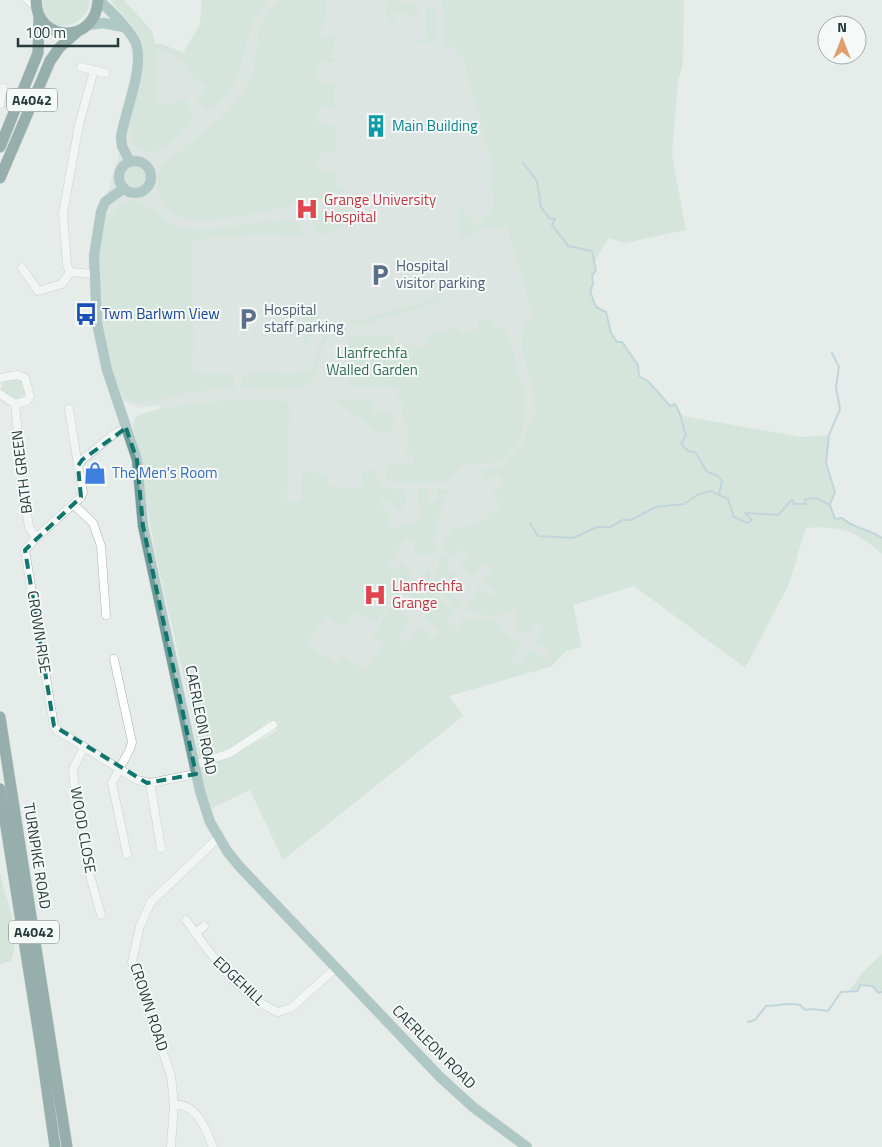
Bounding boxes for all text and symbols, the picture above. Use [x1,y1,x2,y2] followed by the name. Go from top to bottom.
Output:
[18,15,118,47] scale bar
[817,15,867,65] north arrow
[837,16,847,37] text: N
[25,21,66,44] text: 100 m
[7,88,57,112] road number: A4042
[363,113,389,139] building icon: Main Building
[392,114,478,137] place label: Main Building
[324,188,436,228] place label: Grange University Hospital
[294,196,320,222] hospital icon: Grange University Hospital
[396,254,486,294] place label: Hospital visitor parking
[367,262,393,288] parking icon: Hospital visitor parking
[264,298,344,338] place label: Hospital staff parking
[73,301,99,327] bus stop icon: Twm Barlwm View
[102,302,220,325] place label: Twm Barlwm View
[235,306,261,332] parking icon: Hospital staff parking
[326,341,418,381] park label: Llanfrechfa Walled Garden
[5,429,38,515] street label: BATH GREEN
[82,460,108,486] shop icon: The Men's Room
[112,461,218,484] place label: The Men's Room
[392,574,463,614] place label: Llanfrechfa Grange
[362,582,388,608] hospital icon: Llanfrechfa Grange
[22,589,57,675] street label: CROWN RISE
[180,663,223,777] street label: CAERLEON ROAD
[65,785,102,875] street label: WOOD CLOSE
[18,801,57,911] street label: TURNPIKE ROAD
[9,920,59,944] road number: A4042
[208,951,270,1011] street label: EDGEHILL
[124,960,175,1054] street label: CROWN ROAD
[387,999,482,1094] street label: CAERLEON ROAD

